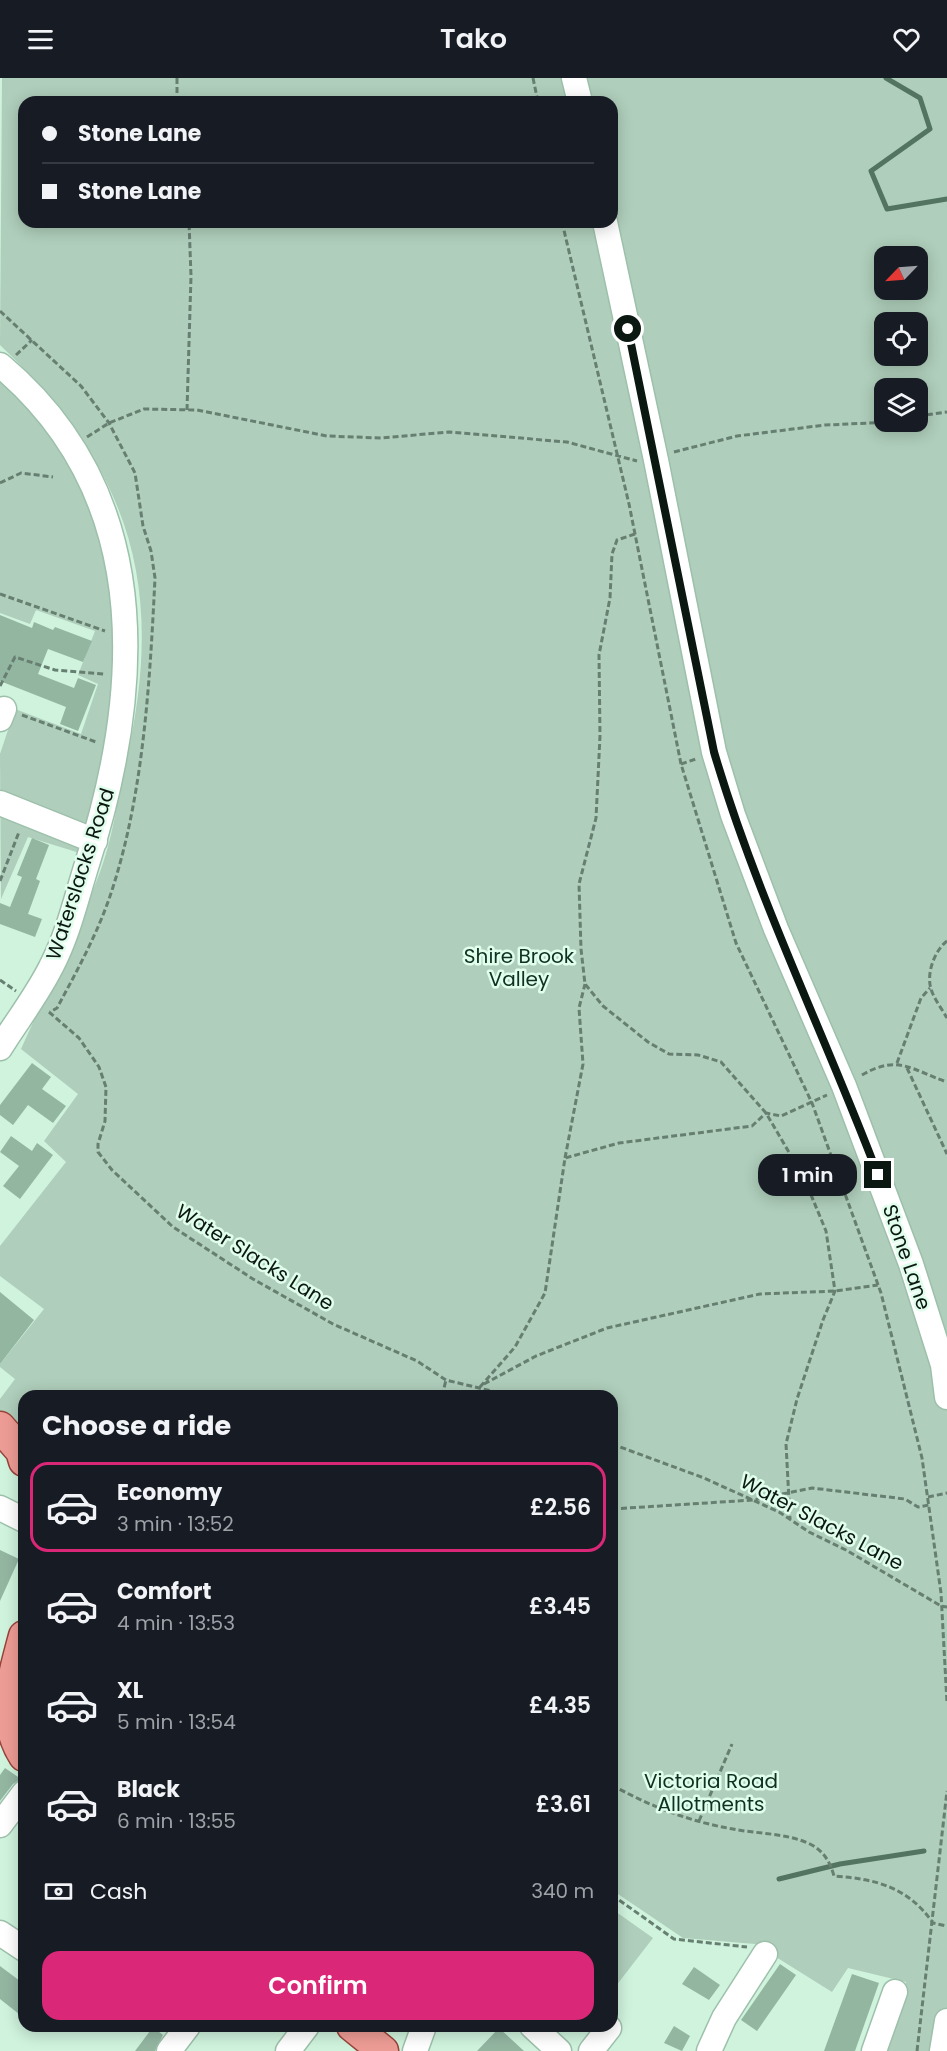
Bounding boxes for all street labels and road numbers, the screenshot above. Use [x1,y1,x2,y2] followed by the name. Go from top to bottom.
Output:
[39,784,121,964] street label: Waterslacks Road
[171,1197,339,1317] street label: Water Slacks Lane
[876,1201,938,1313] street label: Stone Lane
[735,1467,909,1577] street label: Water Slacks Lane

